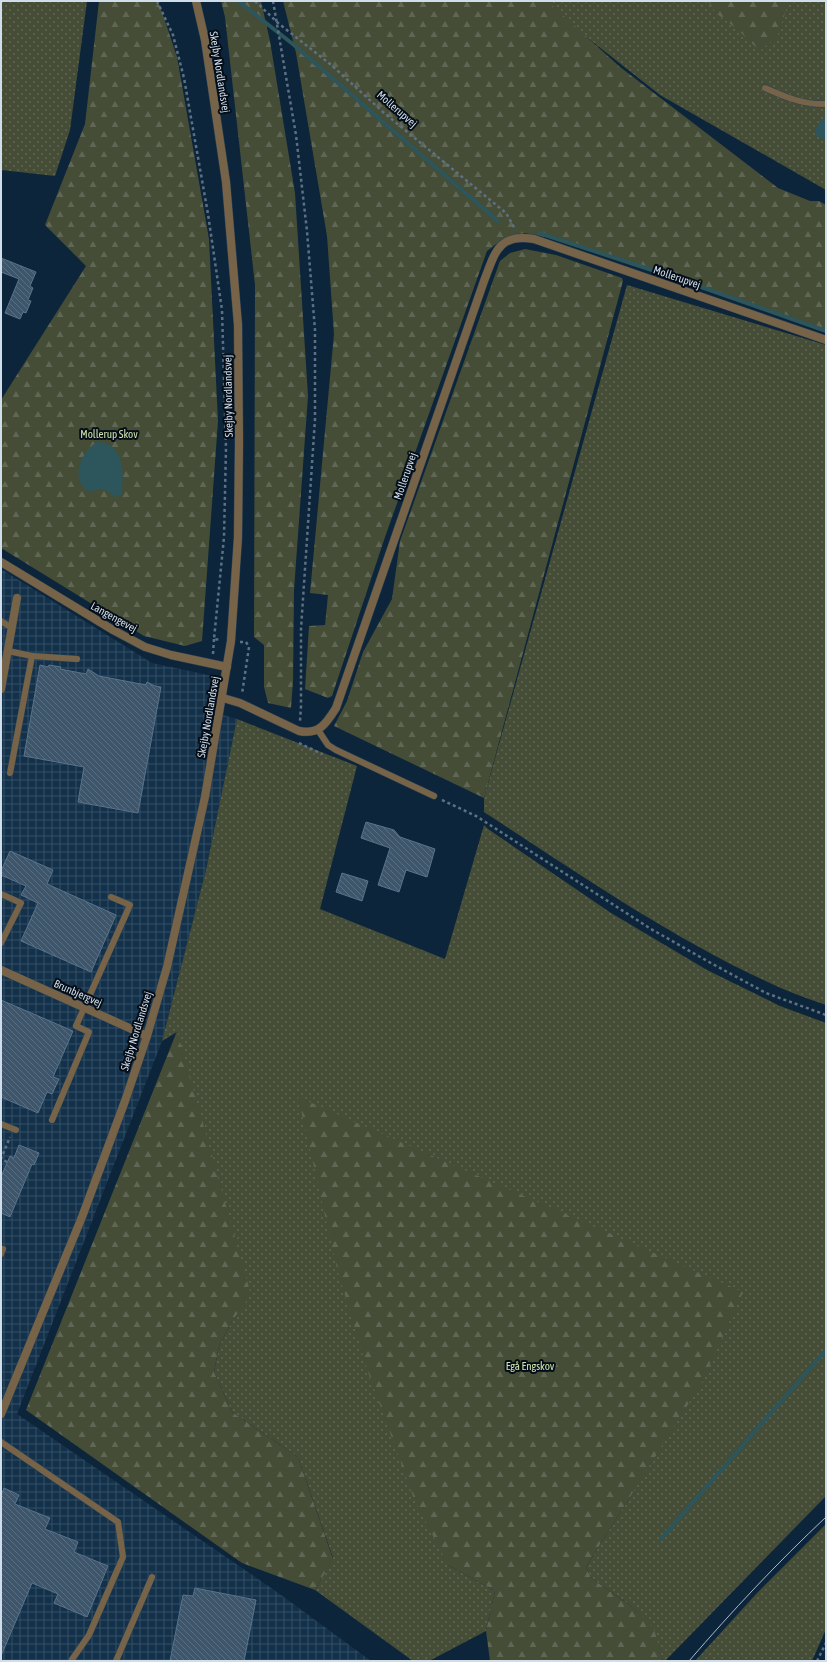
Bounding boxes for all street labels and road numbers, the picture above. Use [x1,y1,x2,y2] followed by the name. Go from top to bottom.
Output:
[208,30,232,114] street label: Skejby Nordlandsvej
[375,88,419,130] street label: Mollerupvej
[652,263,702,291] street label: Mollerupvej
[221,355,235,437] street label: Skejby Nordlandsvej
[391,451,419,501] street label: Mollerupvej
[89,599,139,635] street label: Langengevej
[195,675,221,759] street label: Skejby Nordlandsvej
[52,977,104,1009] street label: Brunbjergvej
[118,990,154,1072] street label: Skejby Nordlandsvej

